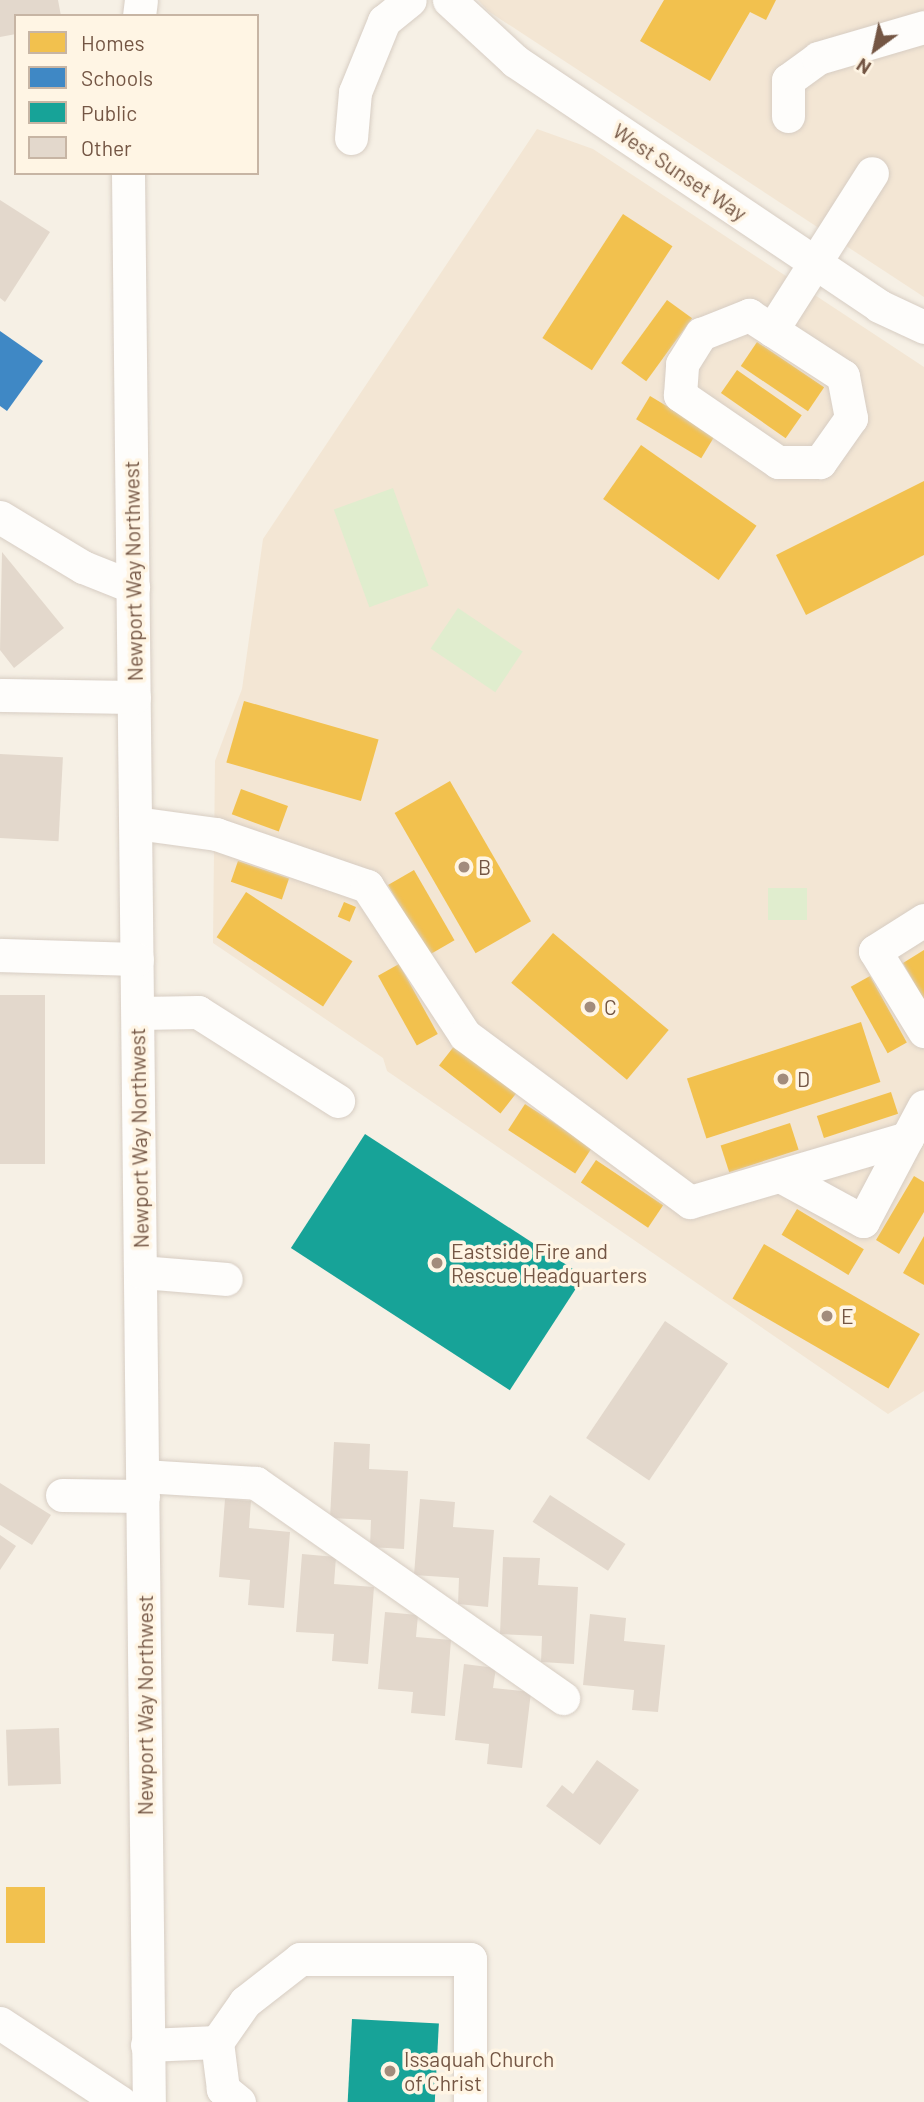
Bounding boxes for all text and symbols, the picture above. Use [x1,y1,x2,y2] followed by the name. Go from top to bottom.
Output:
[14,14,259,175] legend
[840,14,910,84] north arrow
[81,30,145,55] text: Homes
[852,54,875,80] text: N
[81,65,153,90] text: Schools
[81,100,137,125] text: Public
[608,118,752,226] street label: West Sunset Way
[81,135,132,160] text: Other
[118,460,148,682] street label: Newport Way Northwest
[478,854,491,880] place label: B
[456,859,472,875] marker: B
[604,994,617,1020] place label: C
[582,999,598,1015] marker: C
[124,1027,154,1249] street label: Newport Way Northwest
[797,1066,810,1092] place label: D
[775,1071,791,1087] marker: D
[451,1238,647,1288] place label: Eastside Fire and Rescue Headquarters
[429,1255,445,1271] marker: Eastside Fire and Rescue Headquarters
[841,1303,854,1329] place label: E
[819,1308,835,1324] marker: E
[132,1595,158,1815] street label: Newport Way Northwest
[404,2046,554,2096] place label: Issaquah Church of Christ
[382,2063,398,2079] marker: Issaquah Church of Christ

